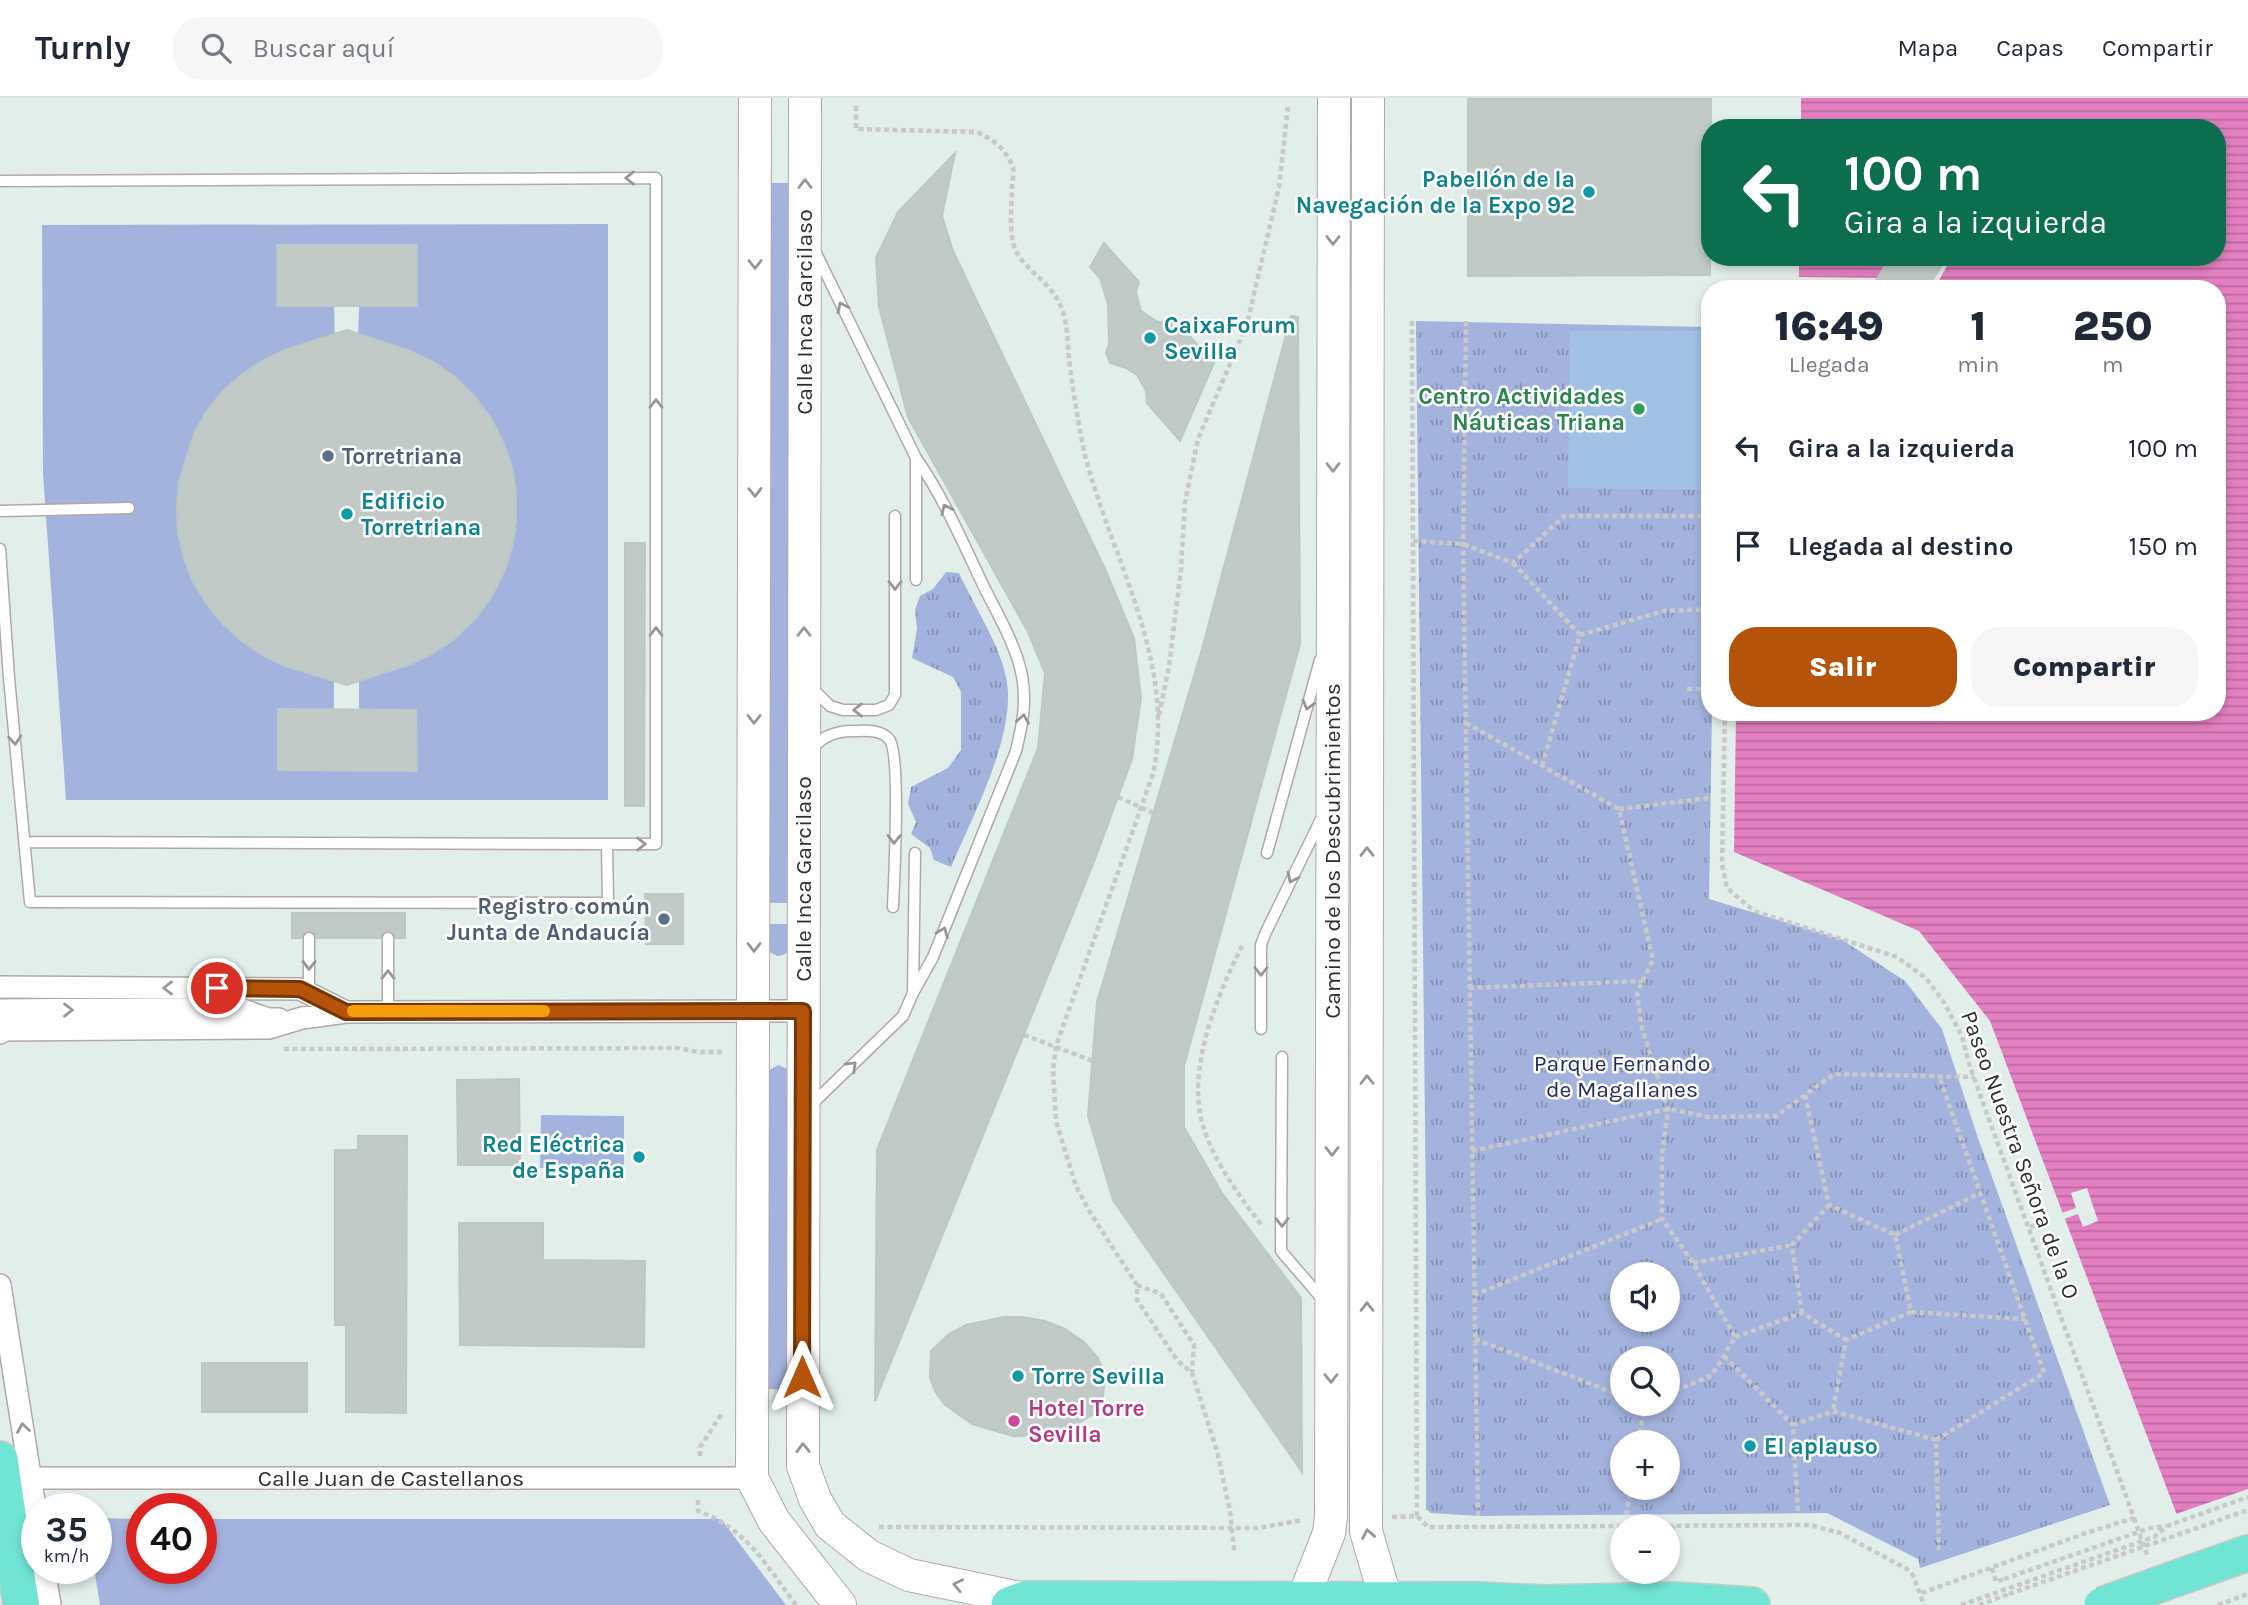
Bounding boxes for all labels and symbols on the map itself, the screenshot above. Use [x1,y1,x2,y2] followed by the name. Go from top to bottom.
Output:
[1296,166,1575,219] place label: Pabellón de la Navegación de la Expo 92
[624,171,635,186] one-way arrow
[797,179,812,190] one-way arrow
[1581,184,1597,200] marker: Pabellón de la Navegación de la Expo 92
[791,209,818,415] street label: Calle Inca Garcilaso
[1325,235,1341,245] one-way arrow
[747,259,763,270] one-way arrow
[837,302,851,314] one-way arrow
[1164,312,1296,365] place label: CaixaForum Sevilla
[1142,330,1158,346] marker: CaixaForum Sevilla
[1418,383,1625,436] place label: Centro Actividades Náuticas Triana
[648,399,664,409] one-way arrow
[1631,401,1647,417] marker: Centro Actividades Náuticas Triana
[342,443,462,470] place label: Torretriana
[320,448,336,464] marker: Torretriana
[1325,462,1341,473] one-way arrow
[747,487,763,497] one-way arrow
[361,488,481,541] place label: Edificio Torretriana
[941,504,955,516] one-way arrow
[339,506,355,522] marker: Edificio Torretriana
[887,580,903,590] one-way arrow
[648,626,664,637] one-way arrow
[796,627,812,637] one-way arrow
[1319,683,1346,1019] street label: Camino de los Descubrimientos
[1302,698,1316,710] one-way arrow
[853,702,863,718] one-way arrow
[1015,713,1030,725] one-way arrow
[746,714,762,725] one-way arrow
[7,734,22,745] one-way arrow
[790,776,817,982] street label: Calle Inca Garcilaso
[886,834,902,845] one-way arrow
[636,836,647,852] one-way arrow
[1359,846,1375,857] one-way arrow
[1286,871,1300,883] one-way arrow
[447,893,650,946] place label: Registro común Junta de Andaucía
[656,911,672,927] marker: Registro común Junta de Andaucía
[934,926,948,938] one-way arrow
[746,942,762,952] one-way arrow
[187,958,247,1018] pin
[301,961,317,971] one-way arrow
[1253,966,1269,977] one-way arrow
[380,969,396,979] one-way arrow
[162,980,173,996] one-way arrow
[63,1002,74,1017] one-way arrow
[1955,1007,2085,1303] street label: Paseo Nuestra Señora de la O
[1534,1050,1710,1103] park label: Parque Fernando de Magallanes
[843,1061,856,1074] one-way arrow
[1359,1074,1375,1084] one-way arrow
[482,1131,625,1184] place label: Red Eléctrica de España
[1324,1146,1340,1156] one-way arrow
[631,1149,647,1165] marker: Red Eléctrica de España
[1274,1218,1290,1228] one-way arrow
[1359,1301,1375,1312] one-way arrow
[765,1340,839,1414] position arrow
[1032,1363,1165,1390] place label: Torre Sevilla
[1010,1368,1026,1384] marker: Torre Sevilla
[1323,1373,1339,1384] one-way arrow
[1028,1395,1145,1448] place label: Hotel Torre Sevilla
[1006,1413,1022,1429] marker: Hotel Torre Sevilla
[15,1422,30,1434] one-way arrow
[1764,1433,1878,1460] place label: El aplauso
[1742,1438,1758,1454] marker: El aplauso
[795,1442,811,1453] one-way arrow
[258,1465,524,1492] street label: Calle Juan de Castellanos
[126,1493,217,1584] speed limit sign: 40
[1362,1528,1377,1540] one-way arrow
[952,1578,964,1593] one-way arrow

